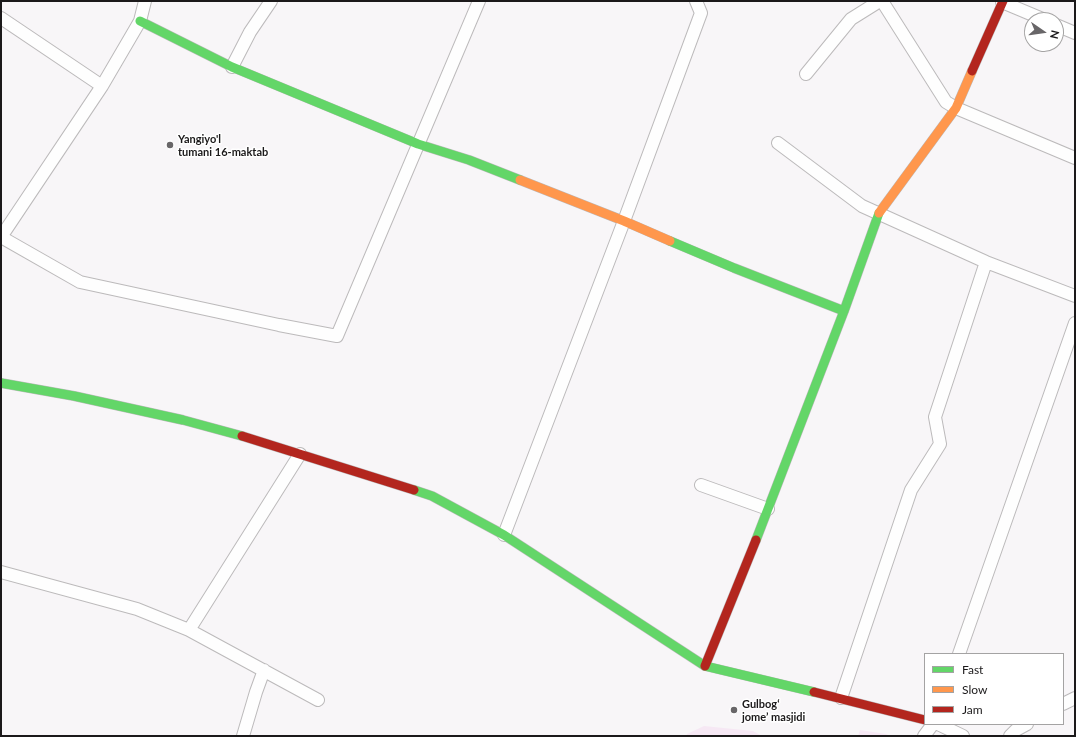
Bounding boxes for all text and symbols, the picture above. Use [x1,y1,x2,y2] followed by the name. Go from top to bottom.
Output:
[1024,12,1064,52] north arrow
[1048,29,1062,40] text: N
[178,132,268,158] place label: Yangiyo'l tumani 16-maktab
[165,140,175,150] marker: Yangiyo'l tumani 16-maktab
[924,653,1064,725] legend
[962,662,983,677] text: Fast
[962,682,987,697] text: Slow
[742,697,805,723] place label: Gulbog‘ jome’ masjidi
[962,702,983,717] text: Jam
[729,705,739,715] marker: Gulbog‘ jome’ masjidi

